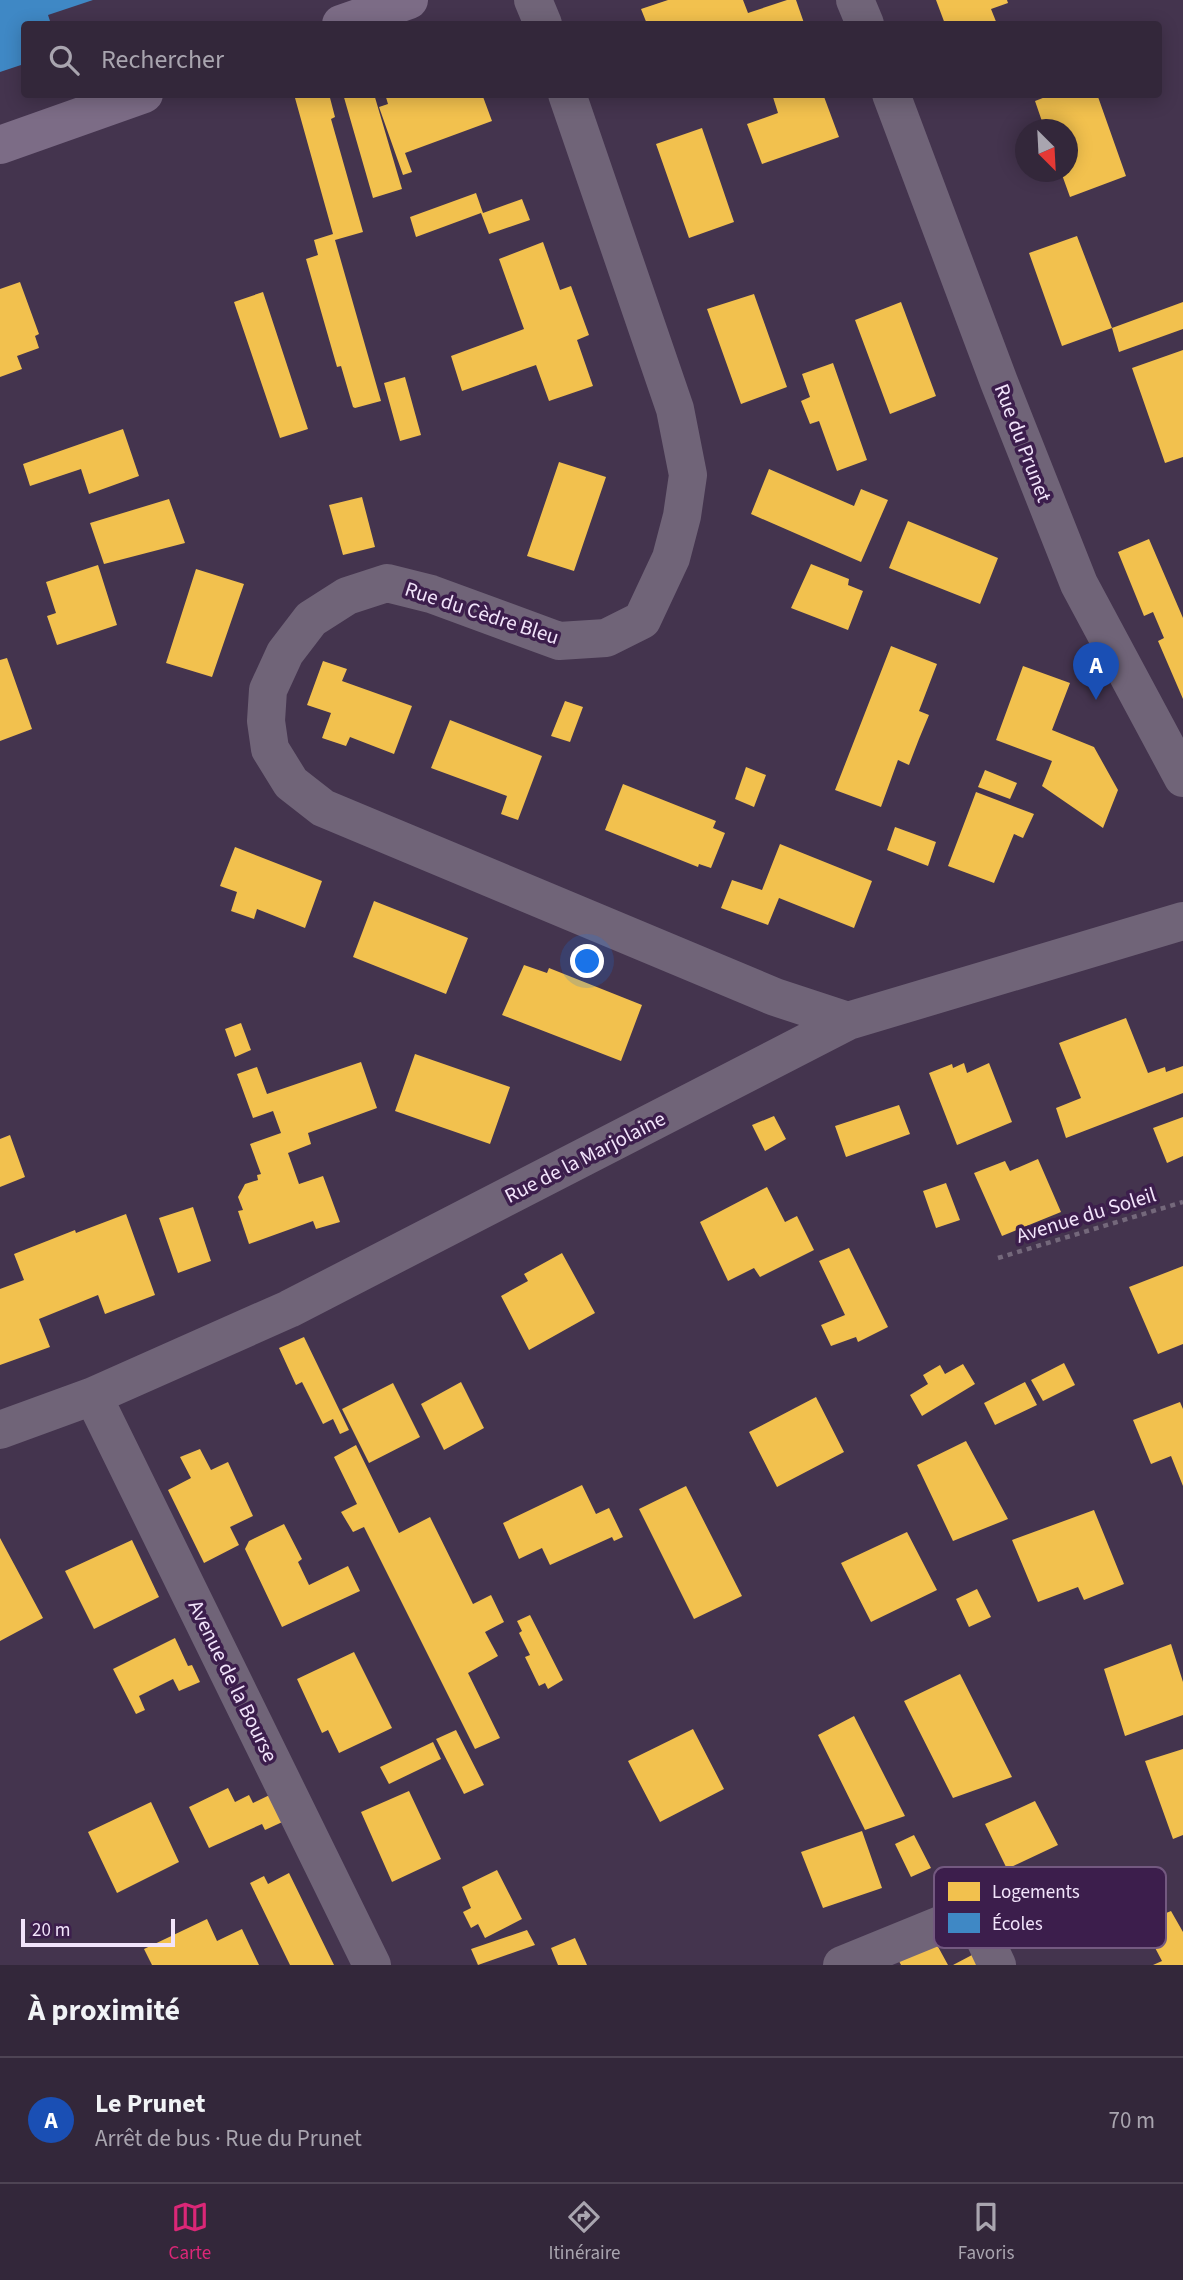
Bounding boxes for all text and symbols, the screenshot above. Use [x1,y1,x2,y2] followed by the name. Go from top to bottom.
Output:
[21,21,1162,98] search box
[45,41,83,79] icon: search
[101,41,224,78] text: Rechercher
[1015,119,1078,182] north arrow
[987,379,1059,507] street label: Rue du Prunet
[401,574,563,652] street label: Rue du Cèdre Bleu
[1073,642,1119,700] pin: A
[570,944,604,978] your location
[499,1103,671,1211] street label: Rue de la Marjolaine
[1012,1179,1160,1251] street label: Avenue du Soleil
[181,1595,285,1767] street label: Avenue de la Bourse
[934,1867,1166,1948] legend
[992,1879,1080,1906] text: Logements
[992,1911,1043,1938] text: Écoles
[21,1916,175,1948] scale bar
[32,1917,70,1944] text: 20 m
[28,1989,180,2032] text: À proximité
[95,2085,205,2122] text: Le Prunet
[44,2104,58,2137] text: A
[1108,2104,1155,2137] text: 70 m
[95,2122,362,2155] text: Arrêt de bus · Rue du Prunet
[169,2198,211,2267] tab: Carte
[548,2198,621,2267] tab: Itinéraire
[958,2198,1014,2267] tab: Favoris

